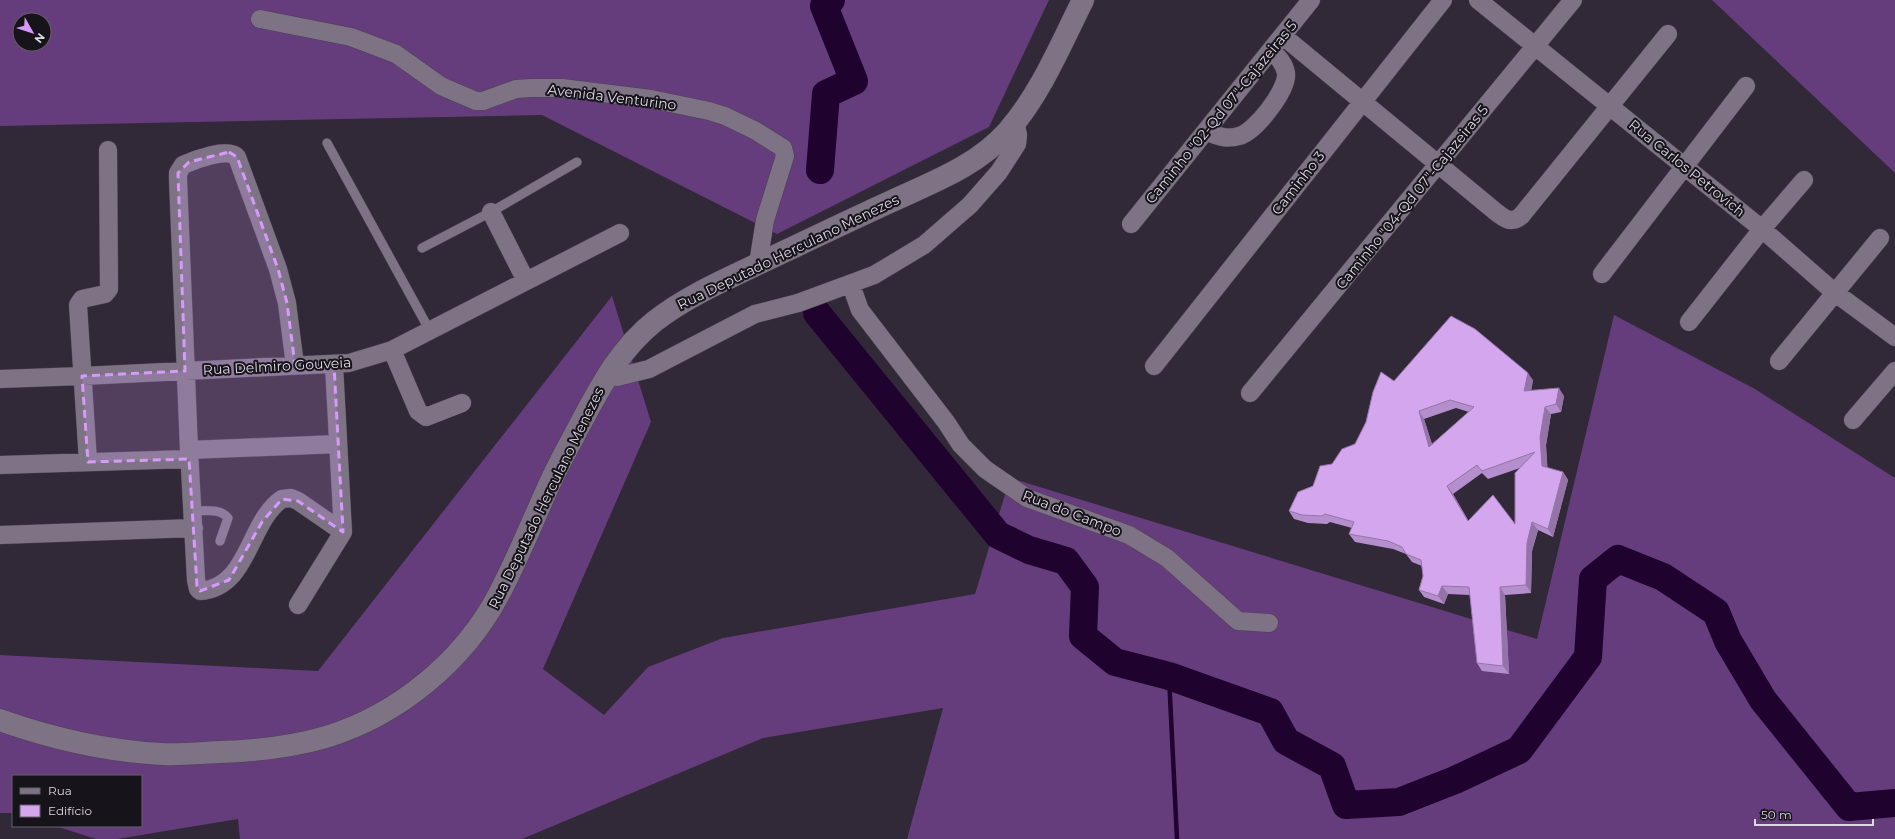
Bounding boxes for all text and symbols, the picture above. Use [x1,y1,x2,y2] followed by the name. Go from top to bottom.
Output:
[12,12,52,52] north arrow
[1141,17,1301,207] street label: Caminho "02-Qd 07"-Cajazeiras 5
[32,30,48,46] text: N
[547,80,678,114] street label: Avenida Venturino
[1332,101,1492,293] street label: Caminho "04-Qd 07"-Cajazeiras 5
[1625,115,1749,221] street label: Rua Carlos Petrovich
[1268,147,1329,218] street label: Caminho 3
[674,190,902,314] street label: Rua Deputado Herculano Menezes
[202,353,352,379] street label: Rua Delmiro Gouveia
[484,384,608,612] street label: Rua Deputado Herculano Menezes
[1020,486,1124,540] street label: Rua do Campo
[12,775,142,827] legend
[48,783,72,798] text: Rua
[1755,801,1873,827] scale bar
[48,803,92,818] text: Edifício
[1761,807,1792,822] text: 50 m

